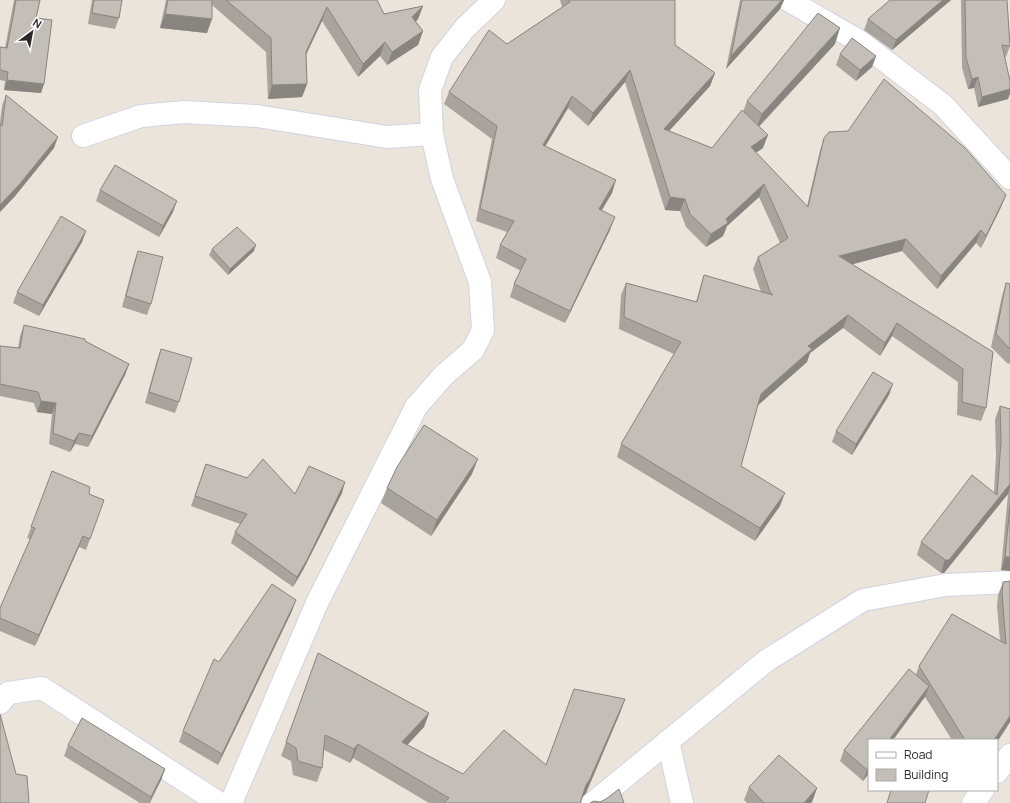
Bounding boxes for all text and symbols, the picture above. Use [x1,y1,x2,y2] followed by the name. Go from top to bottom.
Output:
[12,12,52,52] north arrow
[30,15,45,32] text: N
[868,739,998,791] legend
[904,746,932,763] text: Road
[904,766,948,783] text: Building

